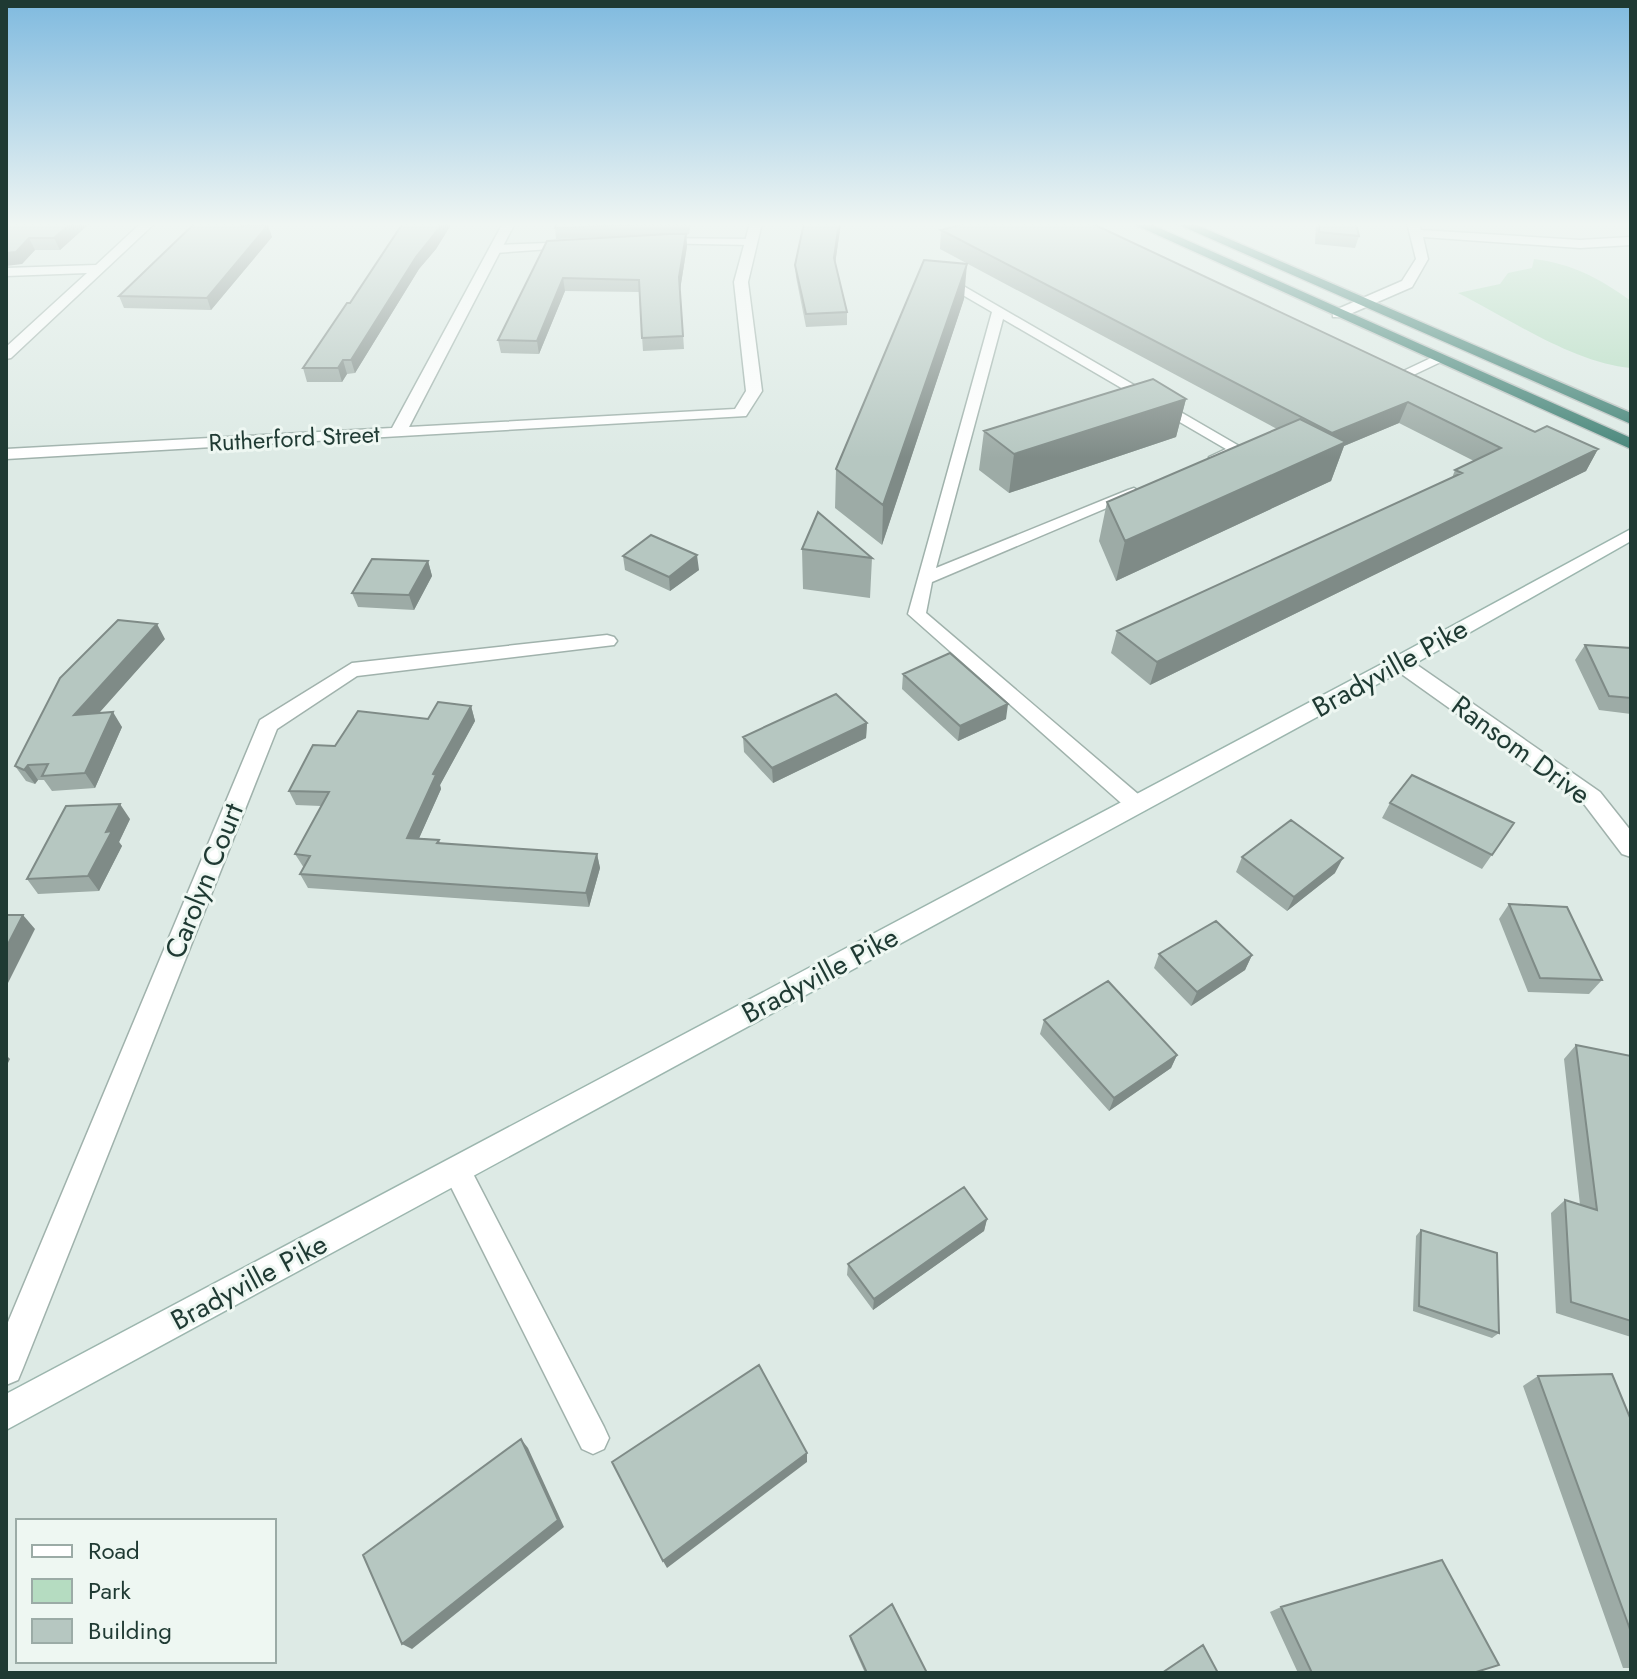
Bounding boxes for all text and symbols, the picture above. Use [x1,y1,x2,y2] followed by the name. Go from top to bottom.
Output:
[208,416,381,460] street label: Rutherford Street
[1305,608,1475,728] street label: Bradyville Pike
[1443,686,1599,814] street label: Ransom Drive
[154,797,254,965] street label: Carolyn Court
[734,917,906,1033] street label: Bradyville Pike
[163,1224,335,1340] street label: Bradyville Pike
[16,1519,276,1663] legend
[88,1533,140,1568] text: Road
[88,1573,131,1608] text: Park
[88,1613,172,1648] text: Building

